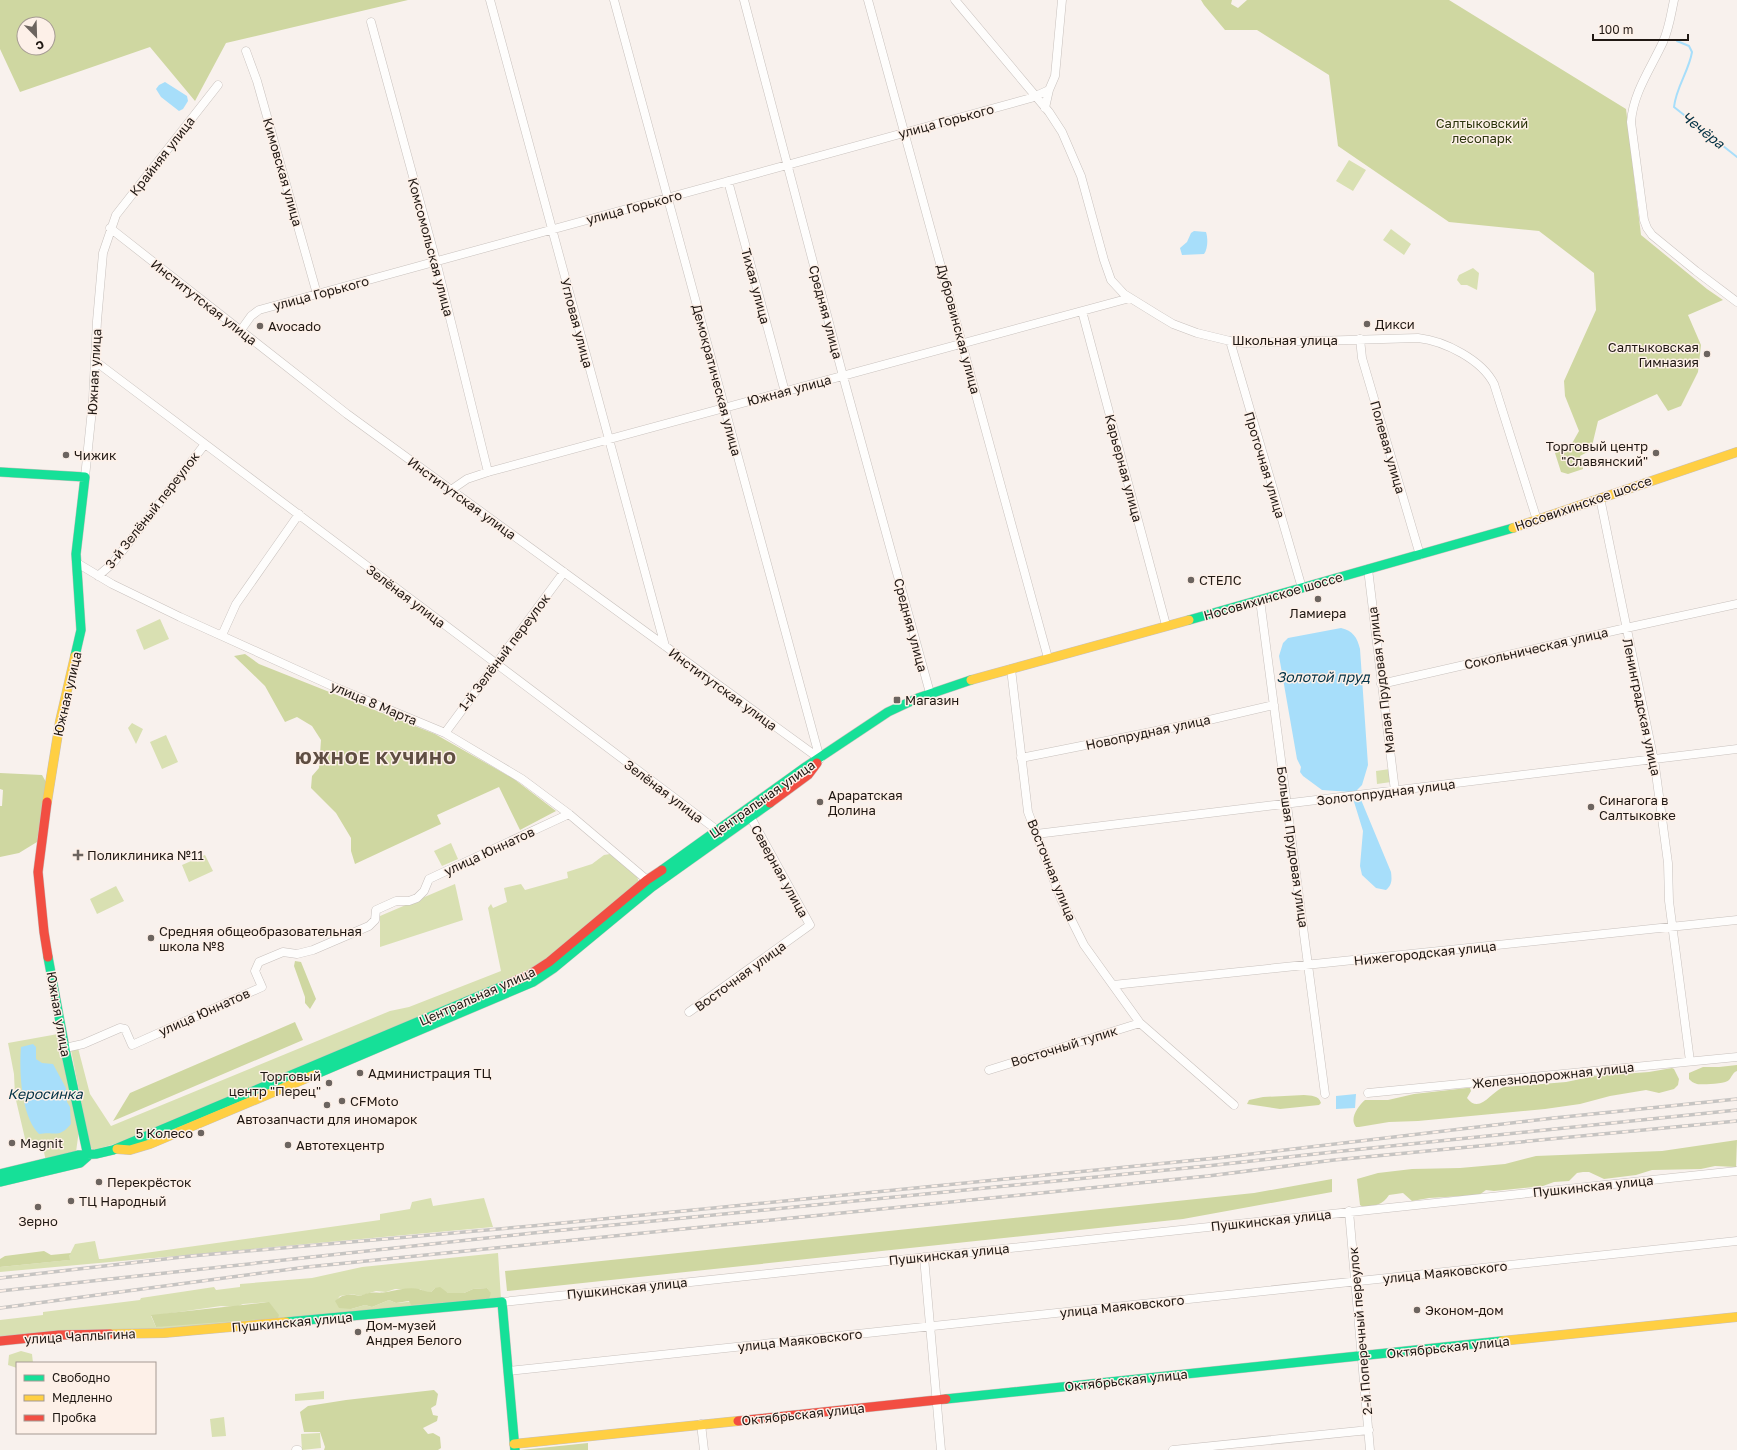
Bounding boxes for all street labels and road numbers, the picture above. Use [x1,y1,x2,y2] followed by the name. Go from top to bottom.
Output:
[896,100,996,141] street label: улица Горького
[126,113,198,199] street label: Крайняя улица
[260,116,306,228] street label: Кимовская улица
[405,176,457,318] street label: Комсомольская улица
[584,186,684,227] street label: улица Горького
[738,246,774,326] street label: Тихая улица
[148,256,260,348] street label: Институтская улица
[934,262,984,396] street label: Дубровинская улица
[806,263,846,361] street label: Средняя улица
[271,272,371,313] street label: улица Горького
[557,276,597,370] street label: Угловая улица
[689,302,745,458] street label: Демократическая улица
[84,328,104,416] street label: Южная улица
[1232,332,1338,348] street label: Школьная улица
[745,371,833,409] street label: Южная улица
[1367,399,1409,495] street label: Полевая улица
[1241,410,1289,520] street label: Проточная улица
[1102,412,1146,524] street label: Карьерная улица
[101,448,203,572] street label: 3-й Зелёный переулок
[405,453,519,543] street label: Институтская улица
[1512,472,1654,534] street label: Носовихинское шоссе
[363,561,449,631] street label: Зелёная улица
[1202,568,1344,624] street label: Носовихинское шоссе
[891,576,931,674] street label: Средняя улица
[455,590,554,714] street label: 1-й Зелёный переулок
[1364,606,1398,754] street label: Малая Прудовая улица
[1463,624,1609,672] street label: Сокольническая улица
[1620,637,1664,777] street label: Ленинградская улица
[666,644,780,734] street label: Институтская улица
[49,650,85,738] street label: Южная улица
[328,678,420,728] street label: улица 8 Марта
[1084,711,1212,753] street label: Новопрудная улица
[621,756,707,826] street label: Зелёная улица
[706,756,818,842] street label: Центральная улица
[1274,765,1312,929] street label: Большая Прудовая улица
[1316,776,1456,808] street label: Золотопрудная улица
[1024,817,1080,923] street label: Восточная улица
[748,822,812,920] street label: Северная улица
[441,823,537,879] street label: улица Юннатов
[691,938,789,1014] street label: Восточная улица
[1353,938,1497,968] street label: Нижегородская улица
[416,963,538,1029] street label: Центральная улица
[44,970,74,1058] street label: Южная улица
[156,985,252,1039] street label: улица Юннатов
[1009,1022,1120,1070] street label: Восточный тупик
[1471,1059,1635,1091] street label: Железнодорожная улица
[1532,1172,1654,1200] street label: Пушкинская улица
[1210,1206,1332,1234] street label: Пушкинская улица
[888,1240,1010,1268] street label: Пушкинская улица
[1345,1246,1375,1416] street label: 2-й Поперечный переулок
[1382,1257,1508,1287] street label: улица Маяковского
[566,1274,688,1302] street label: Пушкинская улица
[1059,1291,1185,1321] street label: улица Маяковского
[231,1309,353,1335] street label: Пушкинская улица
[24,1325,136,1347] street label: улица Чаплыгина
[737,1325,863,1355] street label: улица Маяковского
[1386,1333,1510,1361] street label: Октябрьская улица
[1064,1366,1188,1394] street label: Октябрьская улица
[741,1400,865,1428] street label: Октябрьская улица

